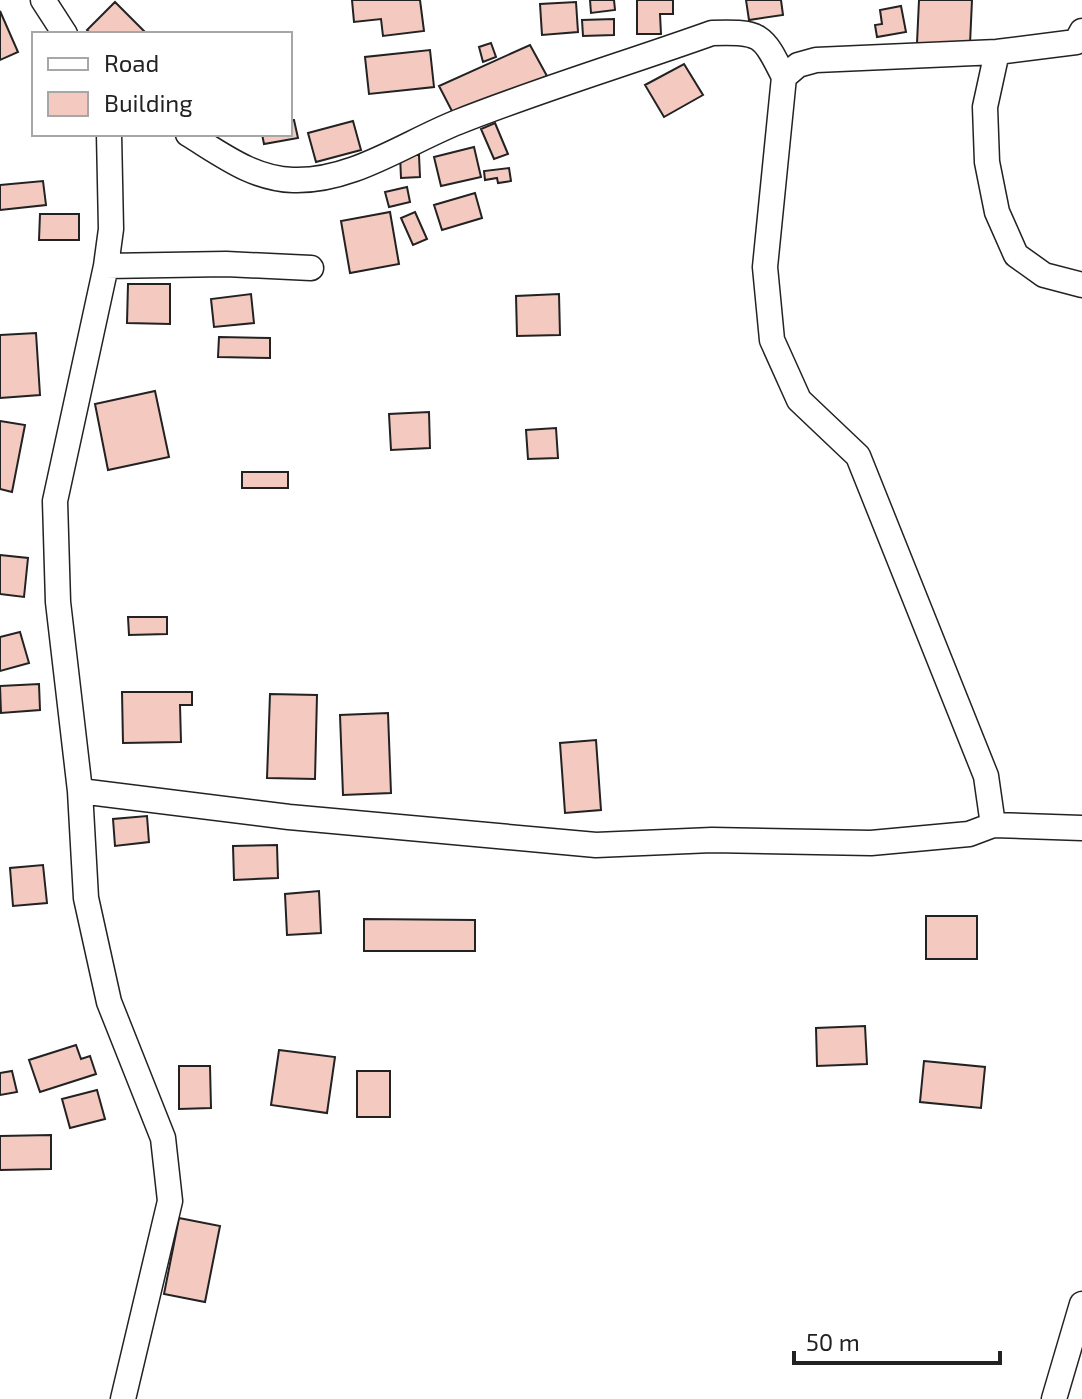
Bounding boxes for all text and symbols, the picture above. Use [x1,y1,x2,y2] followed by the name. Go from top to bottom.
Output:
[32,32,292,136] legend
[104,48,159,77] text: Road
[104,88,193,117] text: Building
[794,1315,1000,1365] scale bar
[806,1327,860,1356] text: 50 m

